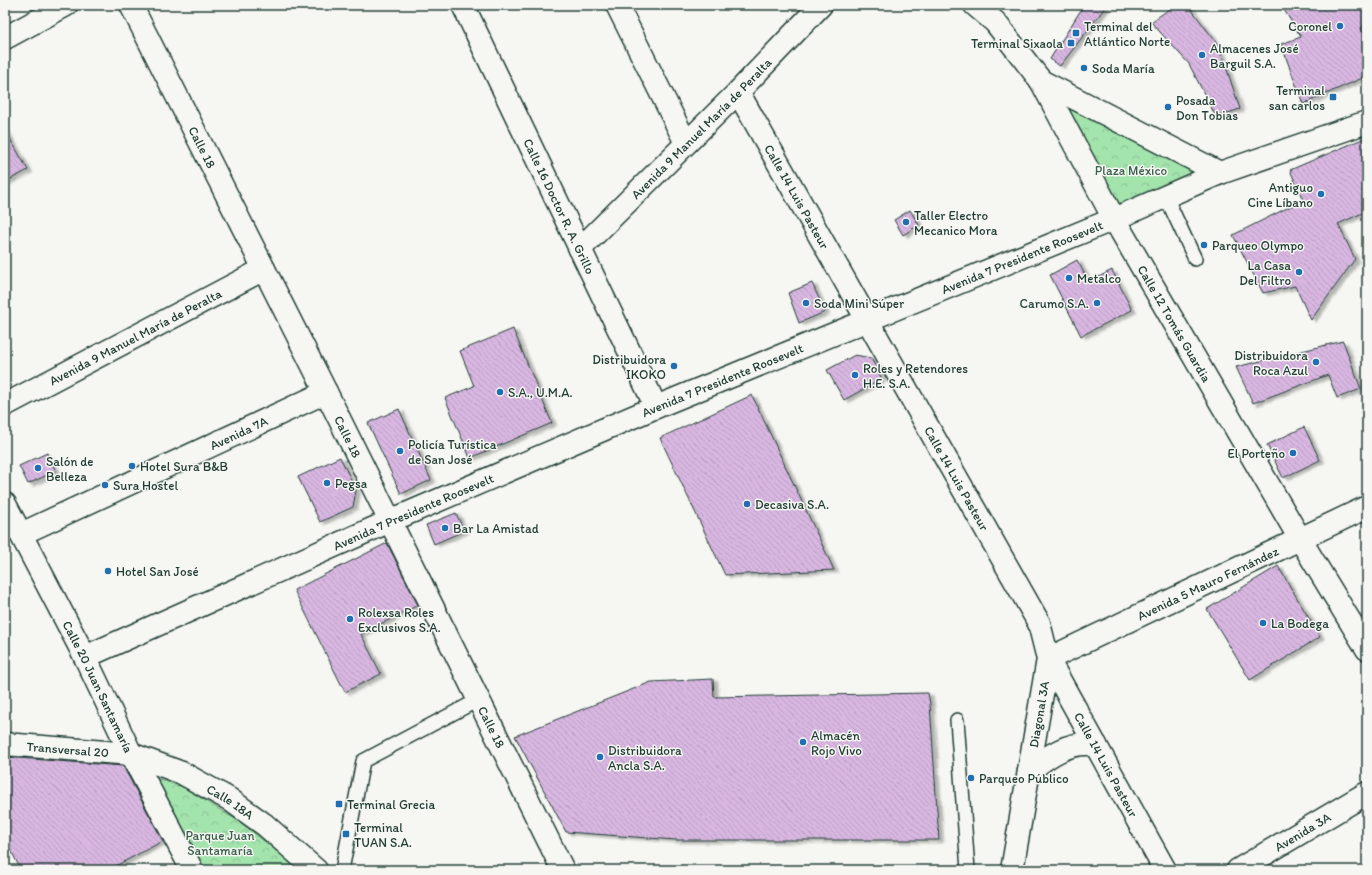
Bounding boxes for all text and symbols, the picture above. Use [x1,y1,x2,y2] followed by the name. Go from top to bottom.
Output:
[1084,19,1170,49] place label: Terminal del Atlántico Norte
[1288,19,1332,34] place label: Coronel
[1335,21,1345,31] marker: Coronel
[1071,28,1081,38] marker: Terminal del Atlántico Norte
[971,36,1063,51] place label: Terminal Sixaola
[1066,38,1076,48] marker: Terminal Sixaola
[1210,41,1299,71] place label: Almacenes José Barguil S.A.
[1197,50,1207,60] marker: Almacenes José Barguil S.A.
[628,55,775,202] street label: Avenida 9 Manuel María de Peralta
[1092,61,1155,76] place label: Soda María
[1079,63,1089,73] marker: Soda María
[1269,83,1325,113] place label: Terminal san carlos
[1328,92,1338,102] marker: Terminal san carlos
[1176,93,1238,123] place label: Posada Don Tobias
[1163,102,1173,112] marker: Posada Don Tobias
[185,124,219,171] street label: Calle 18
[520,136,598,277] street label: Calle 16 Doctor R. A. Grillo
[761,142,833,252] street label: Calle 14 Luis Pasteur
[1095,163,1167,178] park label: Plaza México
[1247,180,1313,210] place label: Antiguo Cine Líbano
[1316,189,1326,199] marker: Antiguo Cine Líbano
[914,208,998,238] place label: Taller Electro Mecanico Mora
[901,217,911,227] marker: Taller Electro Mecanico Mora
[939,217,1105,297] street label: Avenida 7 Presidente Roosevelt
[1212,238,1304,253] place label: Parqueo Olympo
[1199,240,1209,250] marker: Parqueo Olympo
[1239,258,1291,288] place label: La Casa Del Filtro
[1134,262,1214,385] street label: Calle 12 Tomás Guardia
[1294,267,1304,277] marker: La Casa Del Filtro
[1077,271,1121,286] place label: Metalco
[1064,273,1074,283] marker: Metalco
[47,286,224,389] street label: Avenida 9 Manuel María de Peralta
[814,296,905,311] place label: Soda Mini Súper
[1020,296,1089,311] place label: Carumo S.A.
[801,298,811,308] marker: Soda Mini Súper
[1092,298,1102,308] marker: Carumo S.A.
[639,340,806,420] street label: Avenida 7 Presidente Roosevelt
[1234,348,1308,378] place label: Distribuidora Roca Azul
[592,352,666,382] place label: Distribuidora IKOKO
[1311,357,1321,367] marker: Distribuidora Roca Azul
[669,361,679,371] marker: Distribuidora IKOKO
[863,361,968,391] place label: Roles y Retendores H.E. S.A.
[850,370,860,380] marker: Roles y Retendores H.E. S.A.
[508,385,573,400] place label: S.A., U.M.A.
[495,387,505,397] marker: S.A., U.M.A.
[207,413,271,453] street label: Avenida 7A
[331,413,364,460] street label: Calle 18
[921,424,992,534] street label: Calle 14 Luis Pasteur
[408,437,497,467] place label: Policía Turística de San José
[395,446,405,456] marker: Policía Turística de San José
[1228,446,1285,461] place label: El Porteño
[1288,448,1298,458] marker: El Porteño
[46,454,94,484] place label: Salón de Belleza
[140,459,228,474] place label: Hotel Sura B&B
[127,461,137,471] marker: Hotel Sura B&B
[33,463,43,473] marker: Salón de Belleza
[331,471,496,553] street label: Avenida 7 Presidente Roosevelt
[335,476,368,491] place label: Pegsa
[113,478,178,493] place label: Sura Hostel
[322,478,332,488] marker: Pegsa
[100,480,110,490] marker: Sura Hostel
[755,497,829,512] place label: Decasiva S.A.
[742,499,752,509] marker: Decasiva S.A.
[453,521,539,536] place label: Bar La Amistad
[440,523,450,533] marker: Bar La Amistad
[1135,543,1281,623] street label: Avenida 5 Mauro Fernández
[116,564,199,579] place label: Hotel San José
[103,566,113,576] marker: Hotel San José
[358,605,441,635] place label: Rolexsa Roles Exclusivos S.A.
[345,614,355,624] marker: Rolexsa Roles Exclusivos S.A.
[1271,616,1329,631] place label: La Bodega
[59,618,136,756] street label: Calle 20 Juan Santamaría
[1258,618,1268,628] marker: La Bodega
[1026,679,1052,749] street label: Diagonal 3A
[475,704,508,750] street label: Calle 18
[1071,710,1141,820] street label: Calle 14 Luis Pasteur
[811,728,862,758] place label: Almacén Rojo Vivo
[798,737,808,747] marker: Almacén Rojo Vivo
[26,739,109,760] street label: Transversal 20
[608,743,682,773] place label: Distribuidora Ancla S.A.
[595,752,605,762] marker: Distribuidora Ancla S.A.
[979,771,1069,786] place label: Parqueo Público
[966,773,976,783] marker: Parqueo Público
[204,781,257,823] street label: Calle 18A
[347,797,435,812] place label: Terminal Grecia
[334,799,344,809] marker: Terminal Grecia
[1272,809,1334,855] street label: Avenida 3A
[354,820,412,850] place label: Terminal TUAN S.A.
[185,828,255,858] park label: Parque Juan Santamaría
[341,829,351,839] marker: Terminal TUAN S.A.

